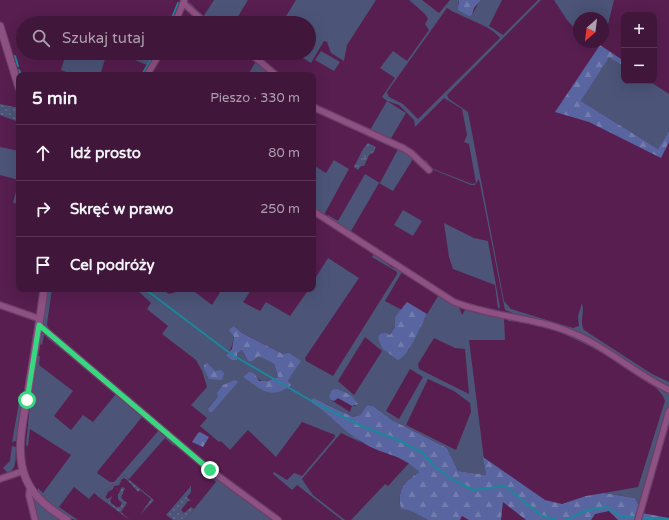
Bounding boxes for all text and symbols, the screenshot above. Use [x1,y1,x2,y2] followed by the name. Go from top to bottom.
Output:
[573,12,609,48] north arrow
[621,12,657,84] map controls
[621,12,657,48] button: +
[16,16,316,60] search box
[30,27,52,49] icon: search
[62,29,145,47] text: Szukaj tutaj
[621,48,657,84] button: −
[32,88,77,109] text: 5 min
[210,90,300,106] text: Pieszo · 330 m
[32,142,54,164] icon: ahead
[70,144,141,162] text: Idź prosto
[268,145,300,161] text: 80 m
[32,198,54,220] icon: right
[70,200,173,218] text: Skręć w prawo
[260,201,300,217] text: 250 m
[32,254,54,276] icon: arrive
[70,256,155,274] text: Cel podróży
[18,391,36,409] route start
[201,461,219,479] route end

